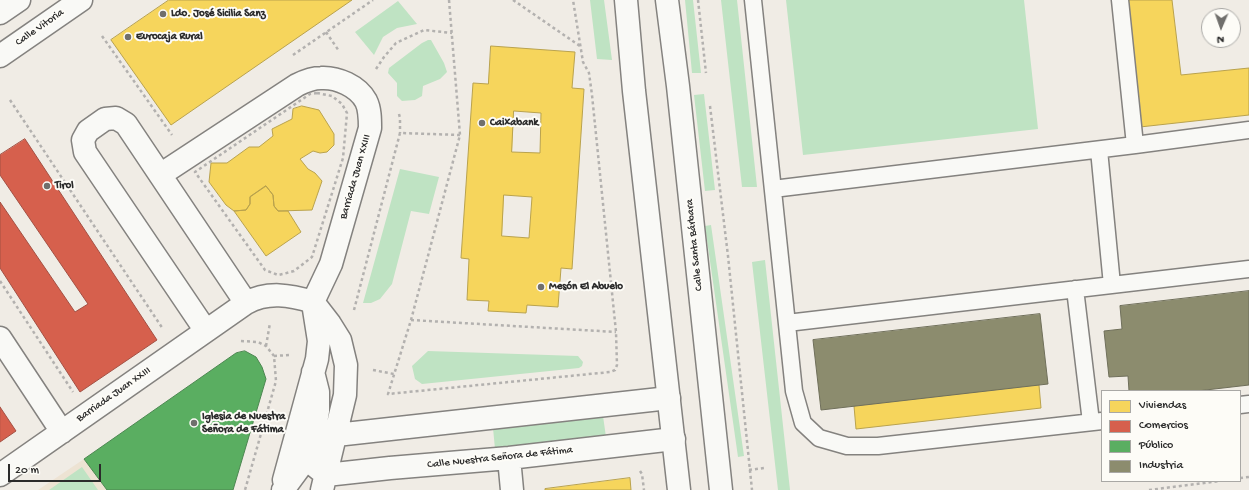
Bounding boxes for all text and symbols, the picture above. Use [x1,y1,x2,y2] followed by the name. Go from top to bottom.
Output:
[13,6,67,50] street label: Calle Vitoria
[171,7,266,21] place label: Ldo. José Sicilia Sanz
[1201,8,1241,48] north arrow
[158,9,168,19] marker: Ldo. José Sicilia Sanz
[136,30,203,44] place label: Eurocaja Rural
[123,32,133,42] marker: Eurocaja Rural
[1217,33,1224,45] text: N
[490,116,538,130] place label: Caixabank
[477,118,487,128] marker: Caixabank
[338,133,374,221] street label: Barriada Juan XXIII
[55,179,74,193] place label: Tirol
[42,181,52,191] marker: Tirol
[684,198,706,292] street label: Calle Santa Bárbara
[549,280,623,294] place label: Mesón El Abuelo
[536,282,546,292] marker: Mesón El Abuelo
[74,364,154,426] street label: Barriada Juan XXIII
[1101,390,1241,482] legend
[1139,399,1186,413] text: Viviendas
[202,410,285,436] place label: Iglesia de Nuestra Señora de Fátima
[189,418,199,428] marker: Iglesia de Nuestra Señora de Fátima
[1139,419,1188,433] text: Comercios
[1139,439,1173,453] text: Público
[427,444,573,472] street label: Calle Nuestra Señora de Fátima
[10,456,103,482] scale bar
[1139,459,1183,473] text: Industria
[15,464,39,478] text: 20 m

